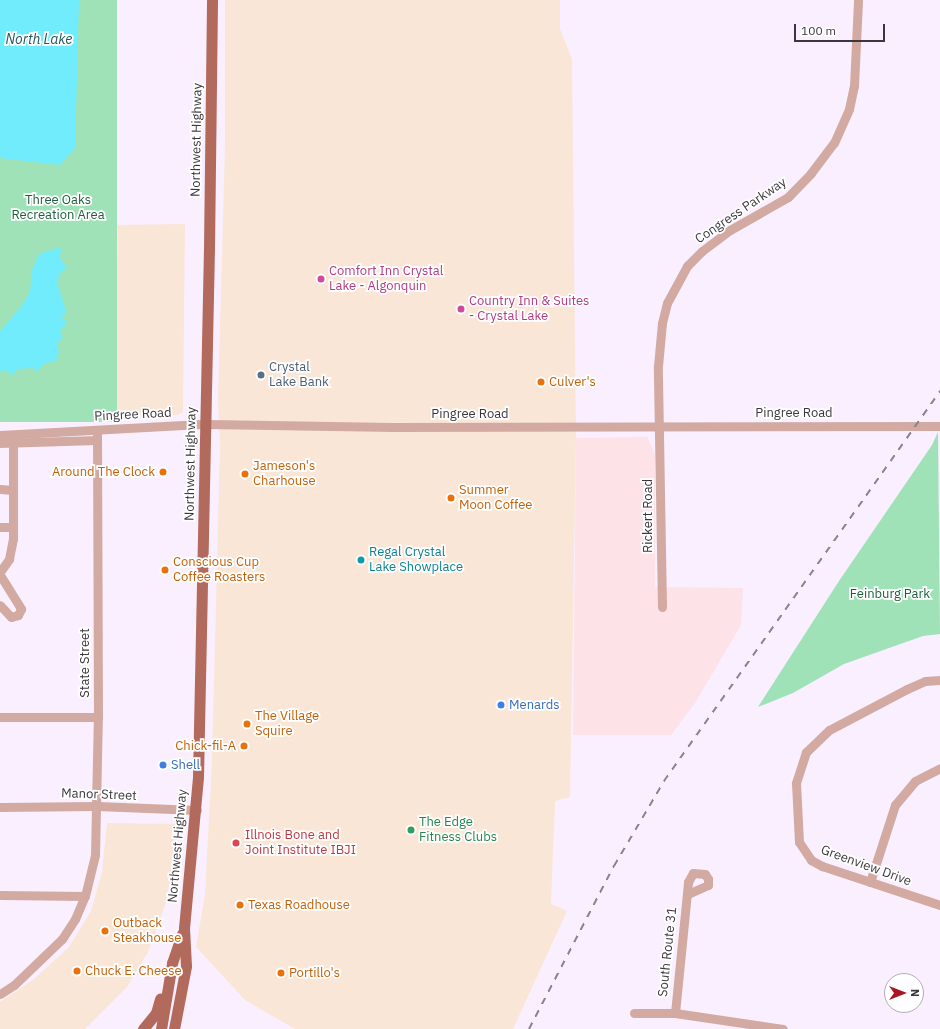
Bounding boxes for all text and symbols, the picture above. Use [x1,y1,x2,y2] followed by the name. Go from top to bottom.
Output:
[796,16,887,42] scale bar
[801,23,836,38] text: 100 m
[6,31,72,47] water label: North Lake
[188,83,206,197] street label: Northwest Highway
[692,175,790,247] street label: Congress Parkway
[11,193,105,224] park label: Three Oaks Recreation Area
[329,264,443,295] place label: Comfort Inn Crystal Lake - Algonquin
[316,274,326,284] marker: Comfort Inn Crystal Lake - Algonquin
[469,294,589,325] place label: Country Inn & Suites - Crystal Lake
[456,304,466,314] marker: Country Inn & Suites - Crystal Lake
[269,360,329,391] place label: Crystal Lake Bank
[256,370,266,380] marker: Crystal Lake Bank
[549,374,596,390] place label: Culver's
[536,377,546,387] marker: Culver's
[94,405,172,425] street label: Pingree Road
[755,405,833,421] street label: Pingree Road
[431,406,509,422] street label: Pingree Road
[182,407,200,521] street label: Northwest Highway
[253,459,316,490] place label: Jameson's Charhouse
[52,464,155,480] place label: Around The Clock
[158,467,168,477] marker: Around The Clock
[240,469,250,479] marker: Jameson's Charhouse
[640,479,656,553] street label: Rickert Road
[459,483,532,514] place label: Summer Moon Coffee
[446,493,456,503] marker: Summer Moon Coffee
[369,545,463,576] place label: Regal Crystal Lake Showplace
[173,555,265,586] place label: Conscious Cup Coffee Roasters
[356,555,366,565] marker: Regal Crystal Lake Showplace
[160,565,170,575] marker: Conscious Cup Coffee Roasters
[850,586,930,602] park label: Feinburg Park
[77,628,93,698] street label: State Street
[509,697,560,713] place label: Menards
[496,700,506,710] marker: Menards
[255,709,319,740] place label: The Village Squire
[242,719,252,729] marker: The Village Squire
[175,738,236,754] place label: Chick-fil-A
[239,741,249,751] marker: Chick-fil-A
[171,757,200,773] place label: Shell
[158,760,168,770] marker: Shell
[61,786,137,804] street label: Manor Street
[165,789,191,903] street label: Northwest Highway
[419,815,497,846] place label: The Edge Fitness Clubs
[406,825,416,835] marker: The Edge Fitness Clubs
[245,828,356,859] place label: Illnois Bone and Joint Institute IBJI
[230,837,242,849] marker: Illnois Bone and Joint Institute IBJI
[819,842,913,890] street label: Greenview Drive
[248,897,350,913] place label: Texas Roadhouse
[235,900,245,910] marker: Texas Roadhouse
[656,906,680,998] street label: South Route 31
[113,916,182,947] place label: Outback Steakhouse
[100,926,110,936] marker: Outback Steakhouse
[85,963,182,979] place label: Chuck E. Cheese
[289,965,340,981] place label: Portillo's
[72,966,82,976] marker: Chuck E. Cheese
[276,968,286,978] marker: Portillo's
[884,973,924,1013] north arrow
[908,989,922,997] text: N

